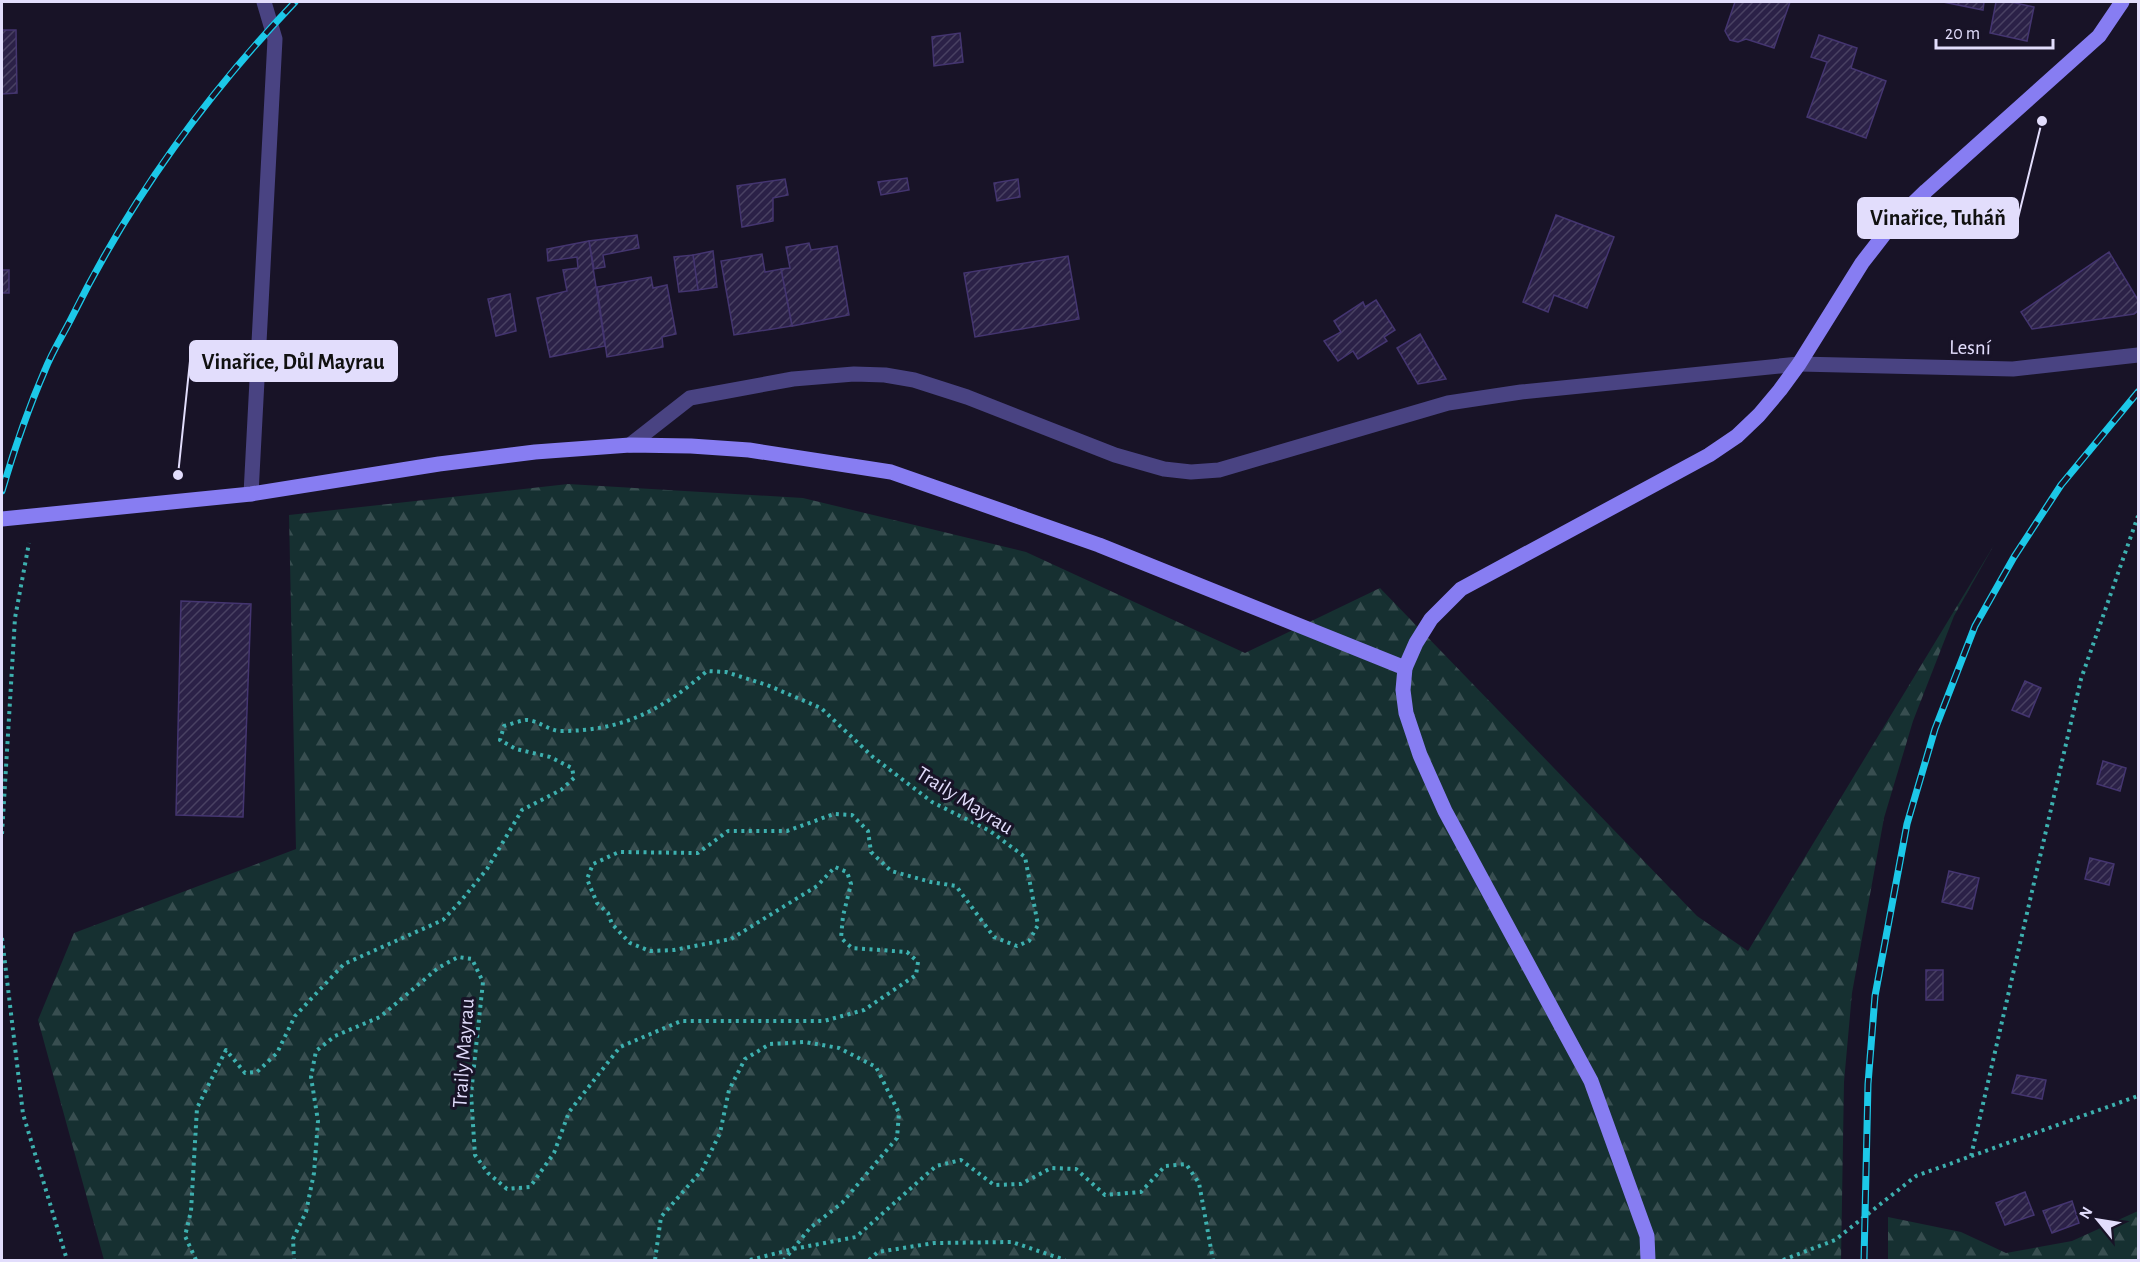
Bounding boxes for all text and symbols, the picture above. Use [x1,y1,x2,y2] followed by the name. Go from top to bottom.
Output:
[1936,12,2053,50] scale bar
[1945,25,1980,43] text: 20 m
[1858,198,2018,238] callout: Vinařice, Tuháň
[1870,207,2006,229] text: Vinařice, Tuháň
[1949,337,1992,358] street label: Lesní
[190,341,397,381] callout: Vinařice, Důl Mayrau
[202,351,385,374] text: Vinařice, Důl Mayrau
[913,762,1017,839] street label: Traily Mayrau
[449,997,478,1108] street label: Traily Mayrau
[2068,1190,2128,1250] north arrow
[2076,1204,2096,1222] text: N

